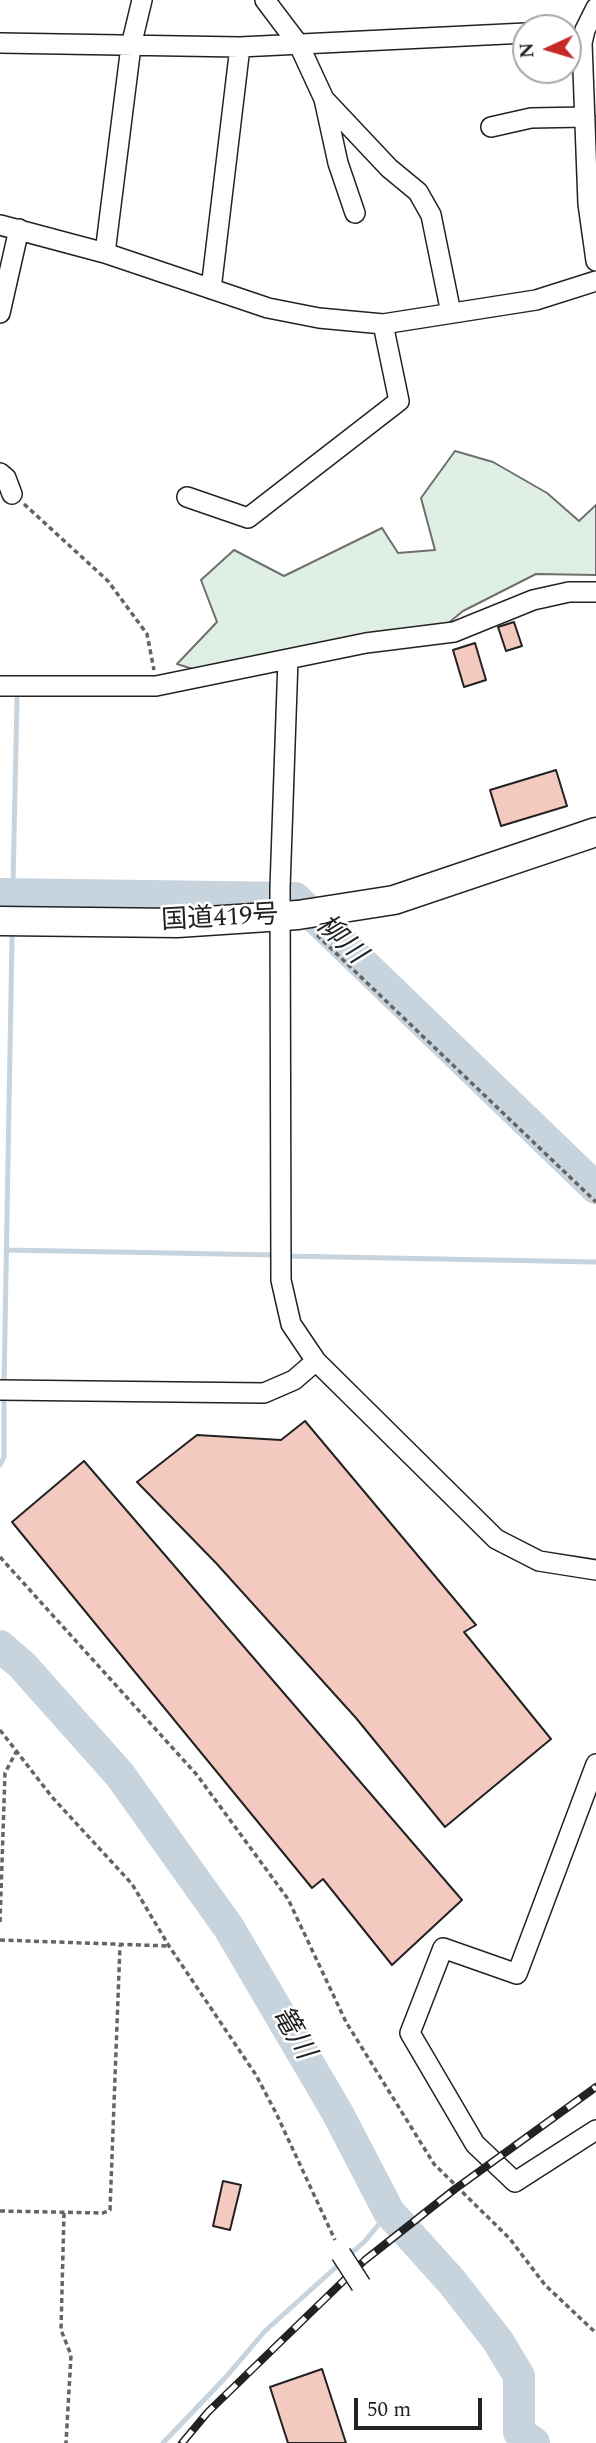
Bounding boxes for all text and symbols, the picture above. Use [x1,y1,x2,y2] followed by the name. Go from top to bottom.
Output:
[512,14,582,84] north arrow
[513,42,543,59] text: N
[161,901,279,939] street label: 国道419号
[307,909,371,973] water label: 柳川
[262,2001,320,2067] water label: 篭川
[358,2384,486,2428] scale bar
[367,2394,411,2426] text: 50 m

